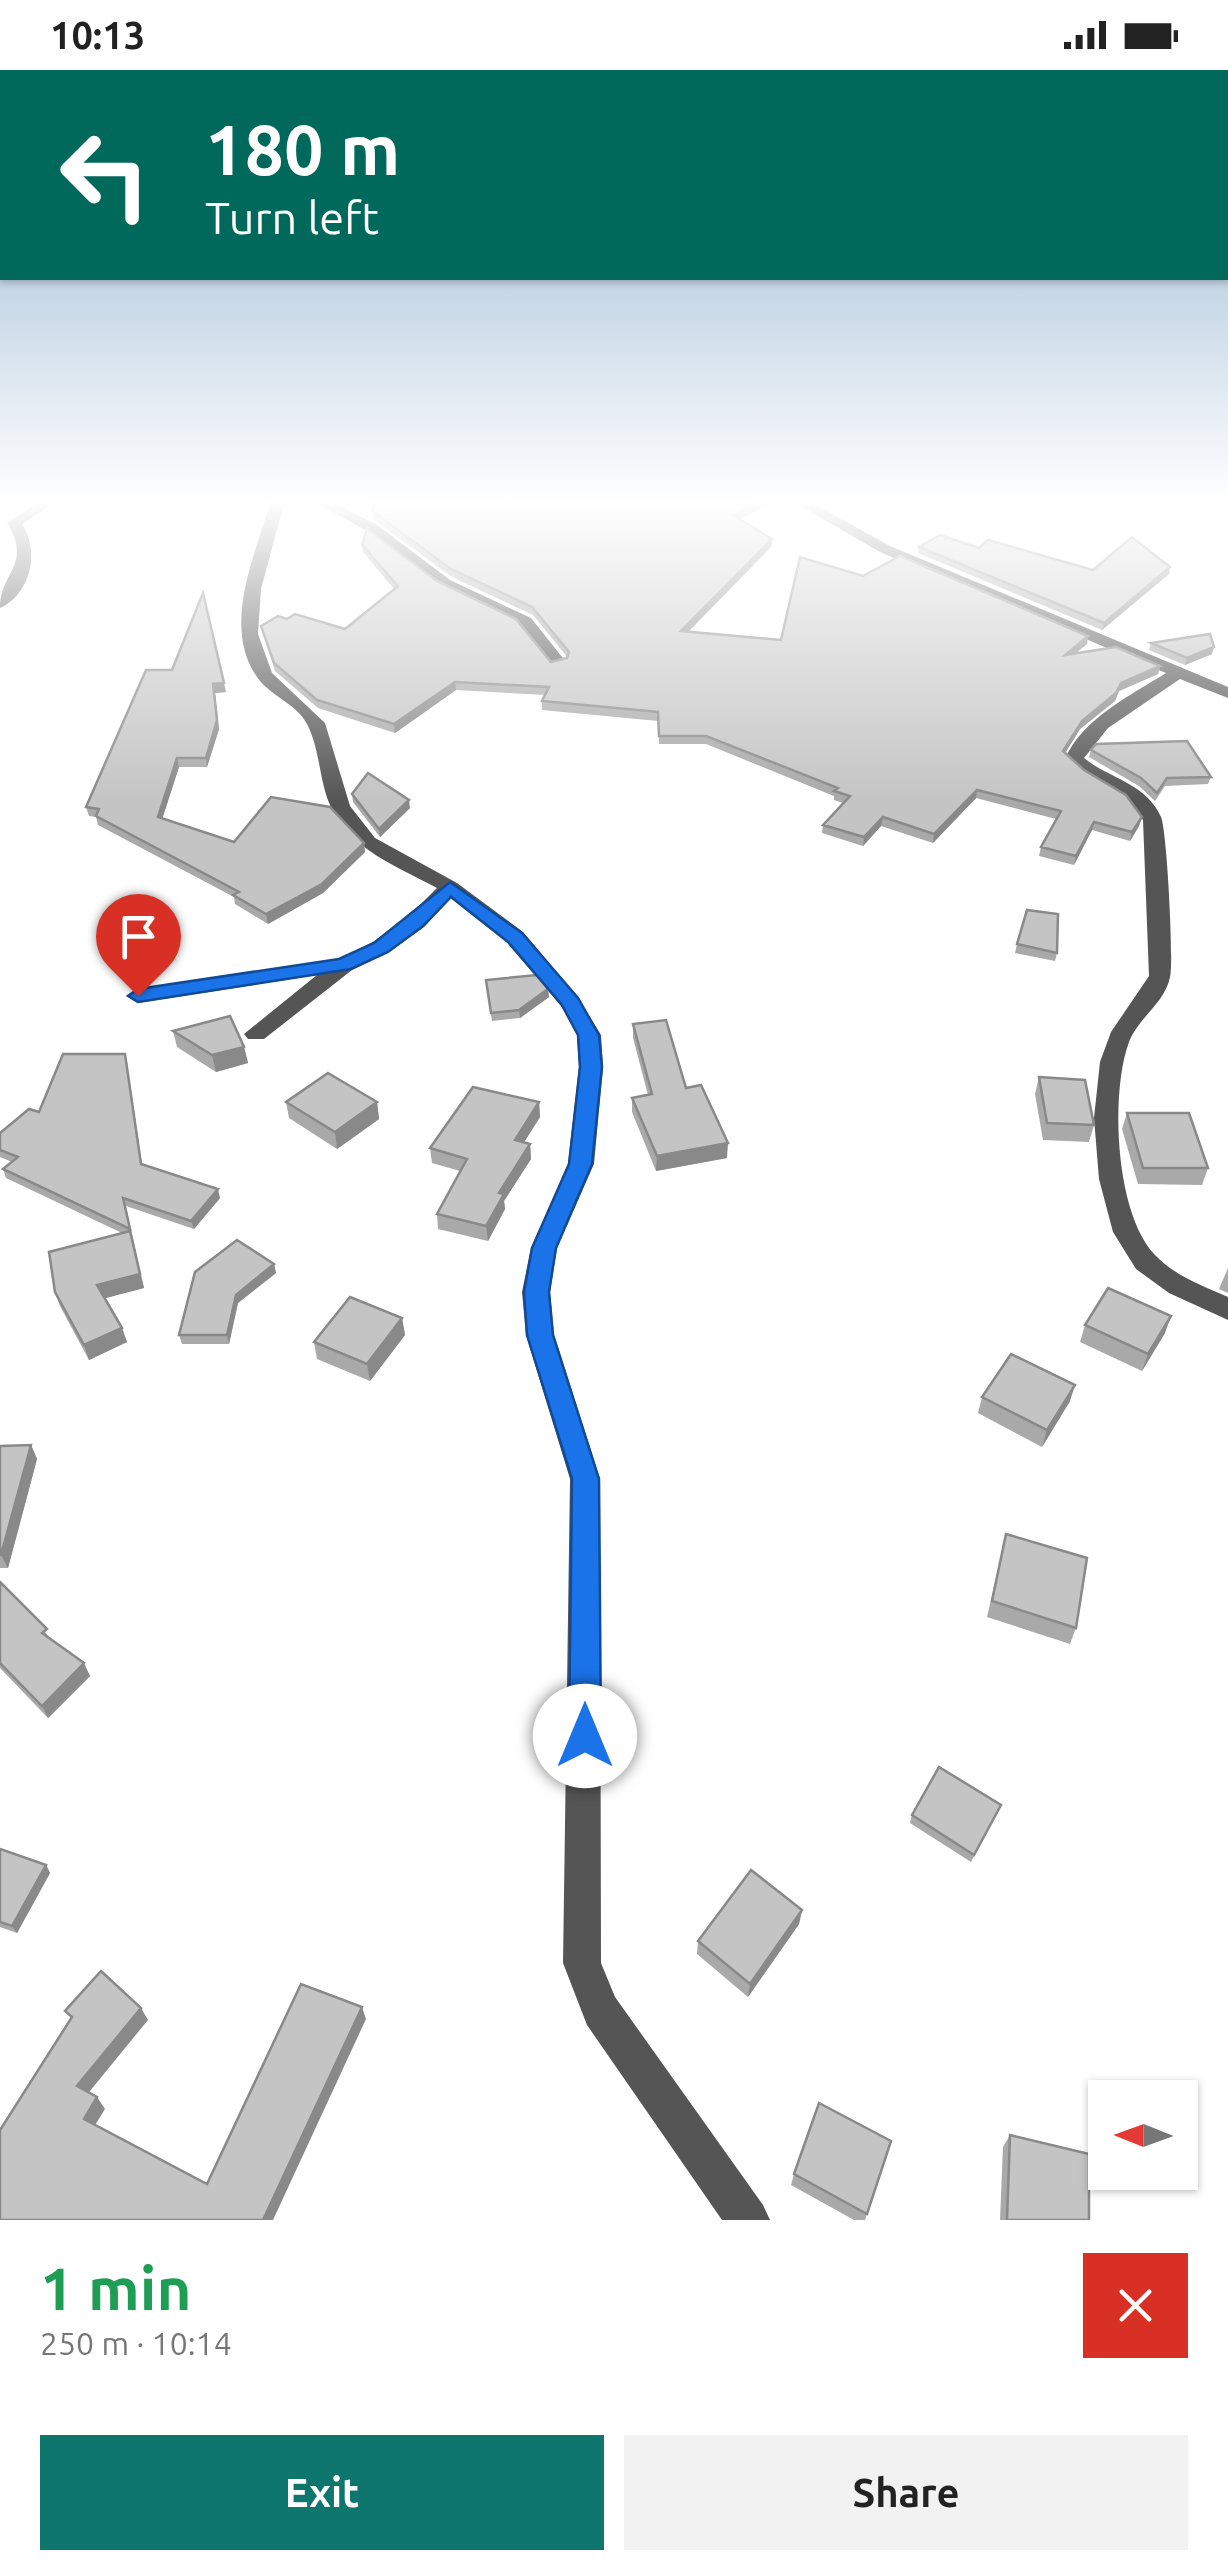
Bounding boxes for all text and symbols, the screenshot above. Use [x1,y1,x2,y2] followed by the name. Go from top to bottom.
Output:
[50,14,145,56] text: 10:13
[40,110,170,240] icon: left
[205,110,400,188] text: 180 m
[205,192,379,243] text: Turn left
[96,894,181,997] pin
[111,909,166,964] icon: arrive
[533,1684,637,1788] position arrow
[1088,2080,1198,2190] north arrow
[1088,2080,1198,2190] map controls
[1083,2253,1188,2358] button: close
[40,2254,192,2321] text: 1 min
[40,2325,232,2361] text: 250 m · 10:14
[40,2435,604,2550] button: Exit
[624,2435,1188,2550] button: Share

